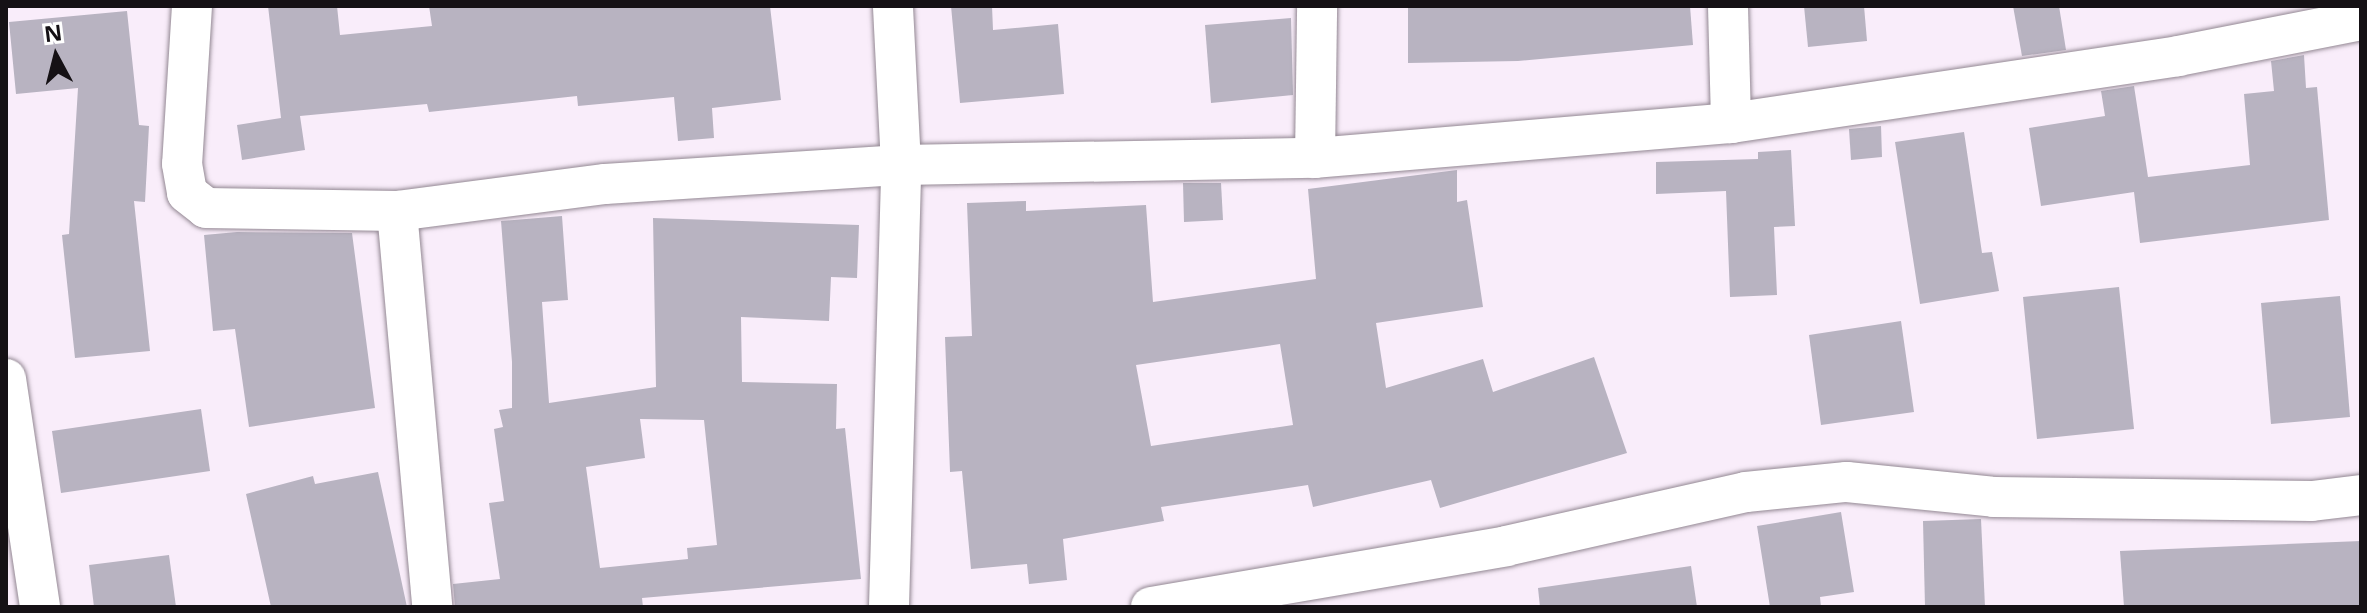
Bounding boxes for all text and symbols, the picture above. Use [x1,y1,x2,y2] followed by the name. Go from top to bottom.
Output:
[16,16,96,96] north arrow
[42,16,64,48] text: N

